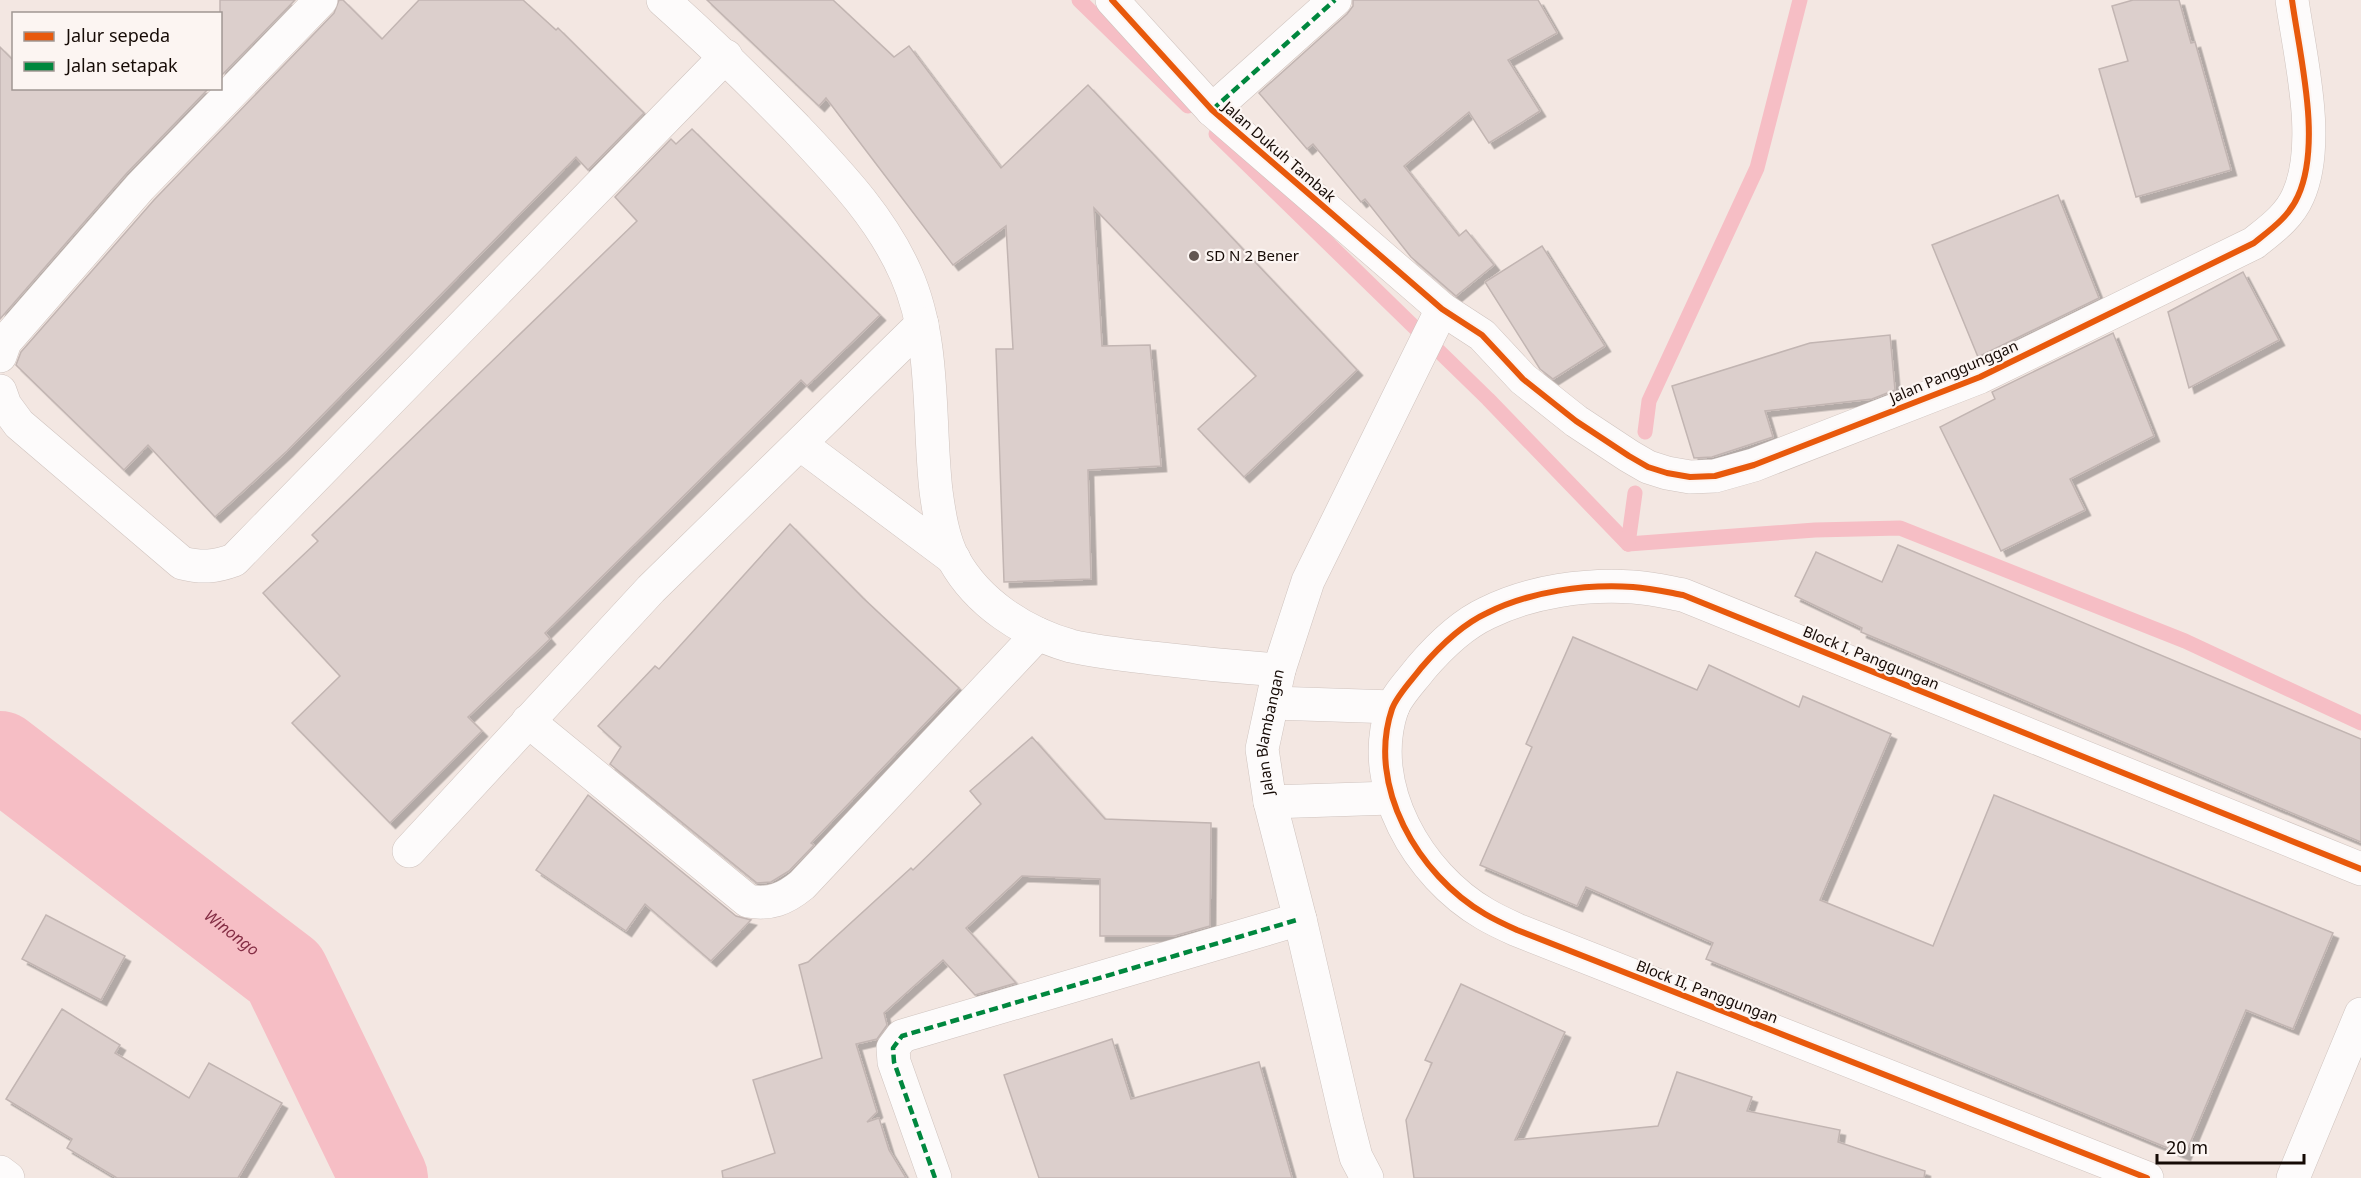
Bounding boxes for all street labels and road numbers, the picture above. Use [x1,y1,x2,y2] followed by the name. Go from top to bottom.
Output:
[1217,95,1341,206] street label: Jalan Dukuh Tambak
[1884,335,2021,408] street label: Jalan Panggunggan
[1800,621,1943,694] street label: Block I, Panggungan
[1251,667,1288,799] street label: Jalan Blambangan
[1633,955,1781,1027] street label: Block II, Panggungan

